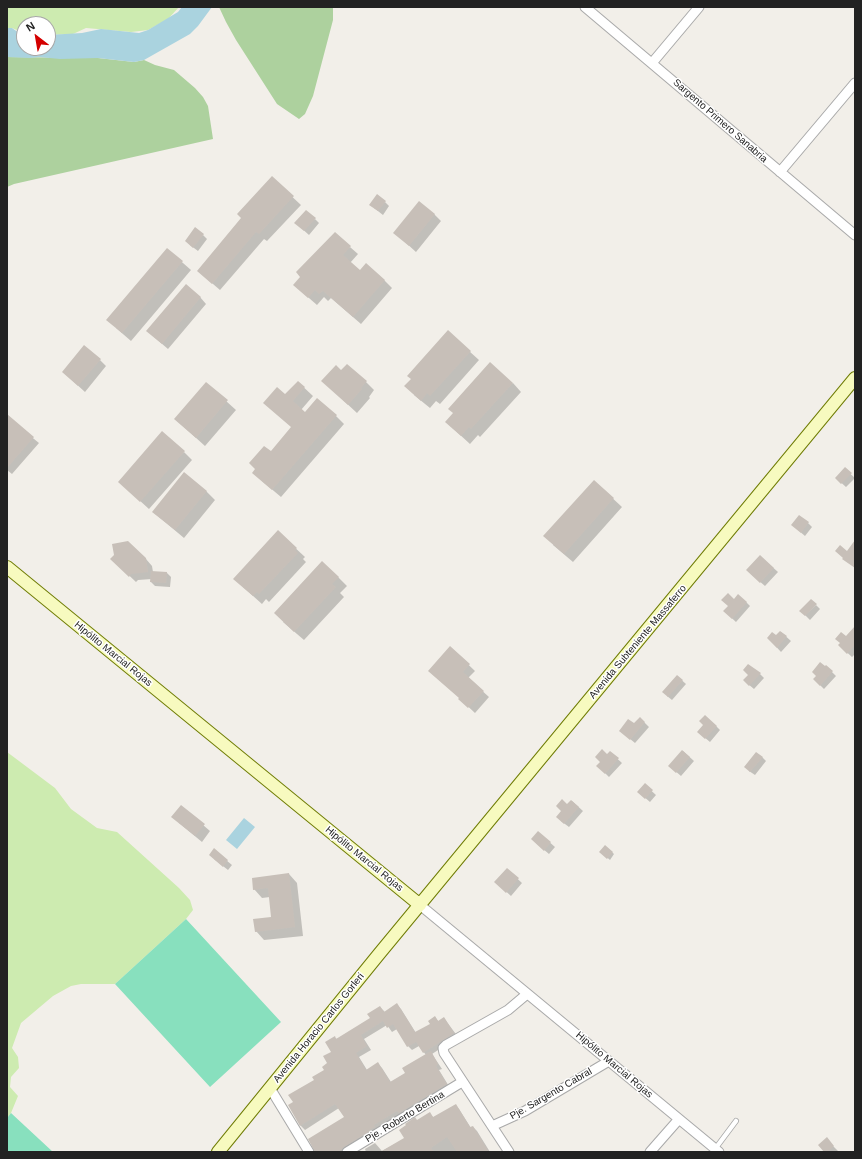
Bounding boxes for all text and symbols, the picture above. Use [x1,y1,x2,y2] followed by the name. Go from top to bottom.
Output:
[16,16,56,56] north arrow
[24,19,37,34] text: N
[670,77,770,165] street label: Sargento Primero Sanabria
[587,583,689,701] street label: Avenida Subteniente Massaferro
[72,619,154,689] street label: Hipólito Marcial Rojas
[323,824,405,894] street label: Hipólito Marcial Rojas
[271,971,367,1085] street label: Avenida Horacio Carlos Gorleri
[573,1029,655,1101] street label: Hipólito Marcial Rojas
[508,1066,594,1122] street label: Pje. Sargento Cabral
[363,1089,447,1145] street label: Pje. Roberto Bertina

